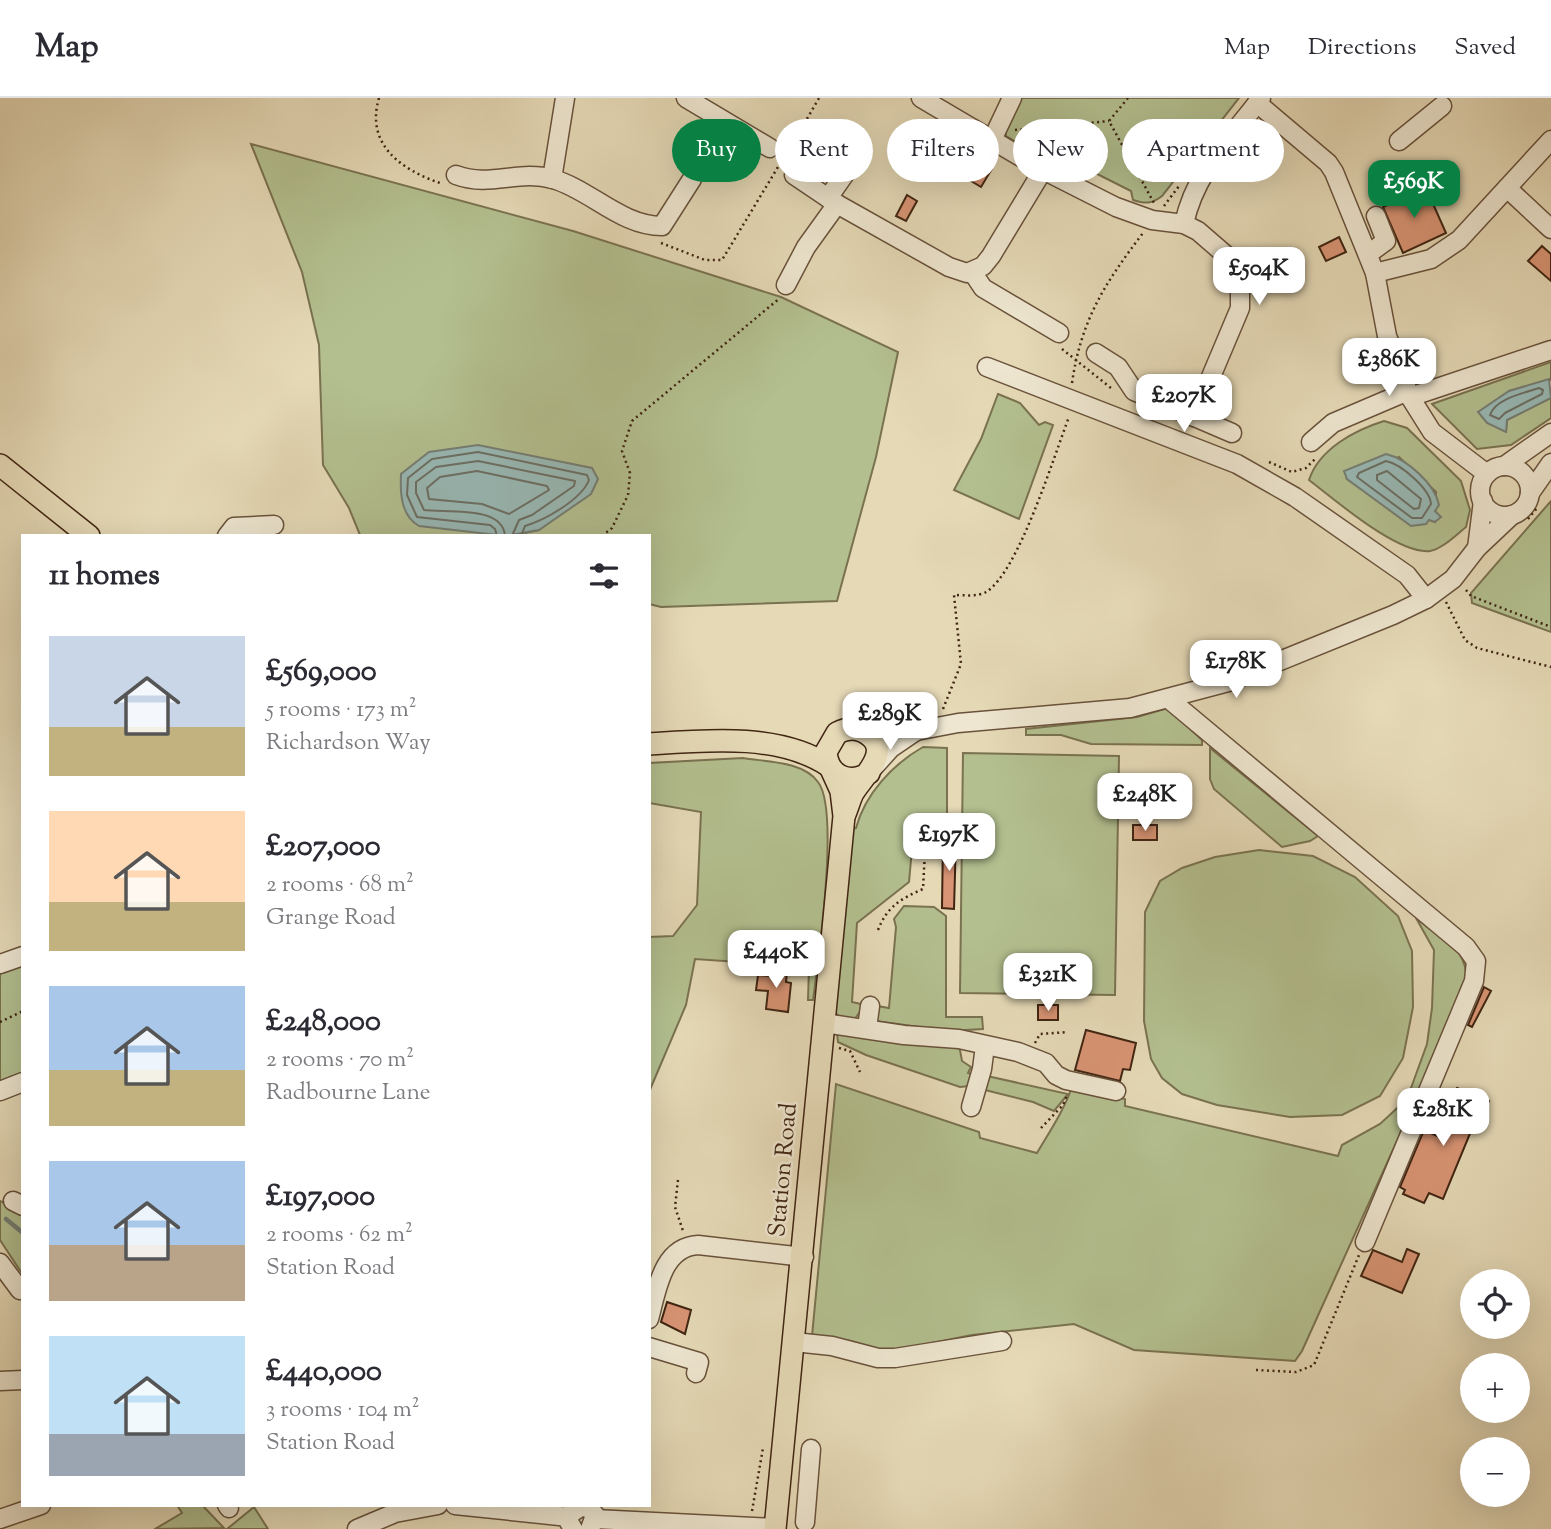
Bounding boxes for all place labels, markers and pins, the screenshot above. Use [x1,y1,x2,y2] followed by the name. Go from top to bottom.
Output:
[1365,160,1463,220] pin: £569K
[1210,248,1308,307] pin: £504K
[1340,338,1438,398] pin: £386K
[1135,374,1233,434] pin: £207K
[1187,640,1285,700] pin: £178K
[841,692,939,752] pin: £289K
[1096,774,1194,833] pin: £248K
[900,814,998,873] pin: £197K
[727,930,825,990] pin: £440K
[999,954,1097,1013] pin: £321K
[1394,1088,1492,1148] pin: £281K

